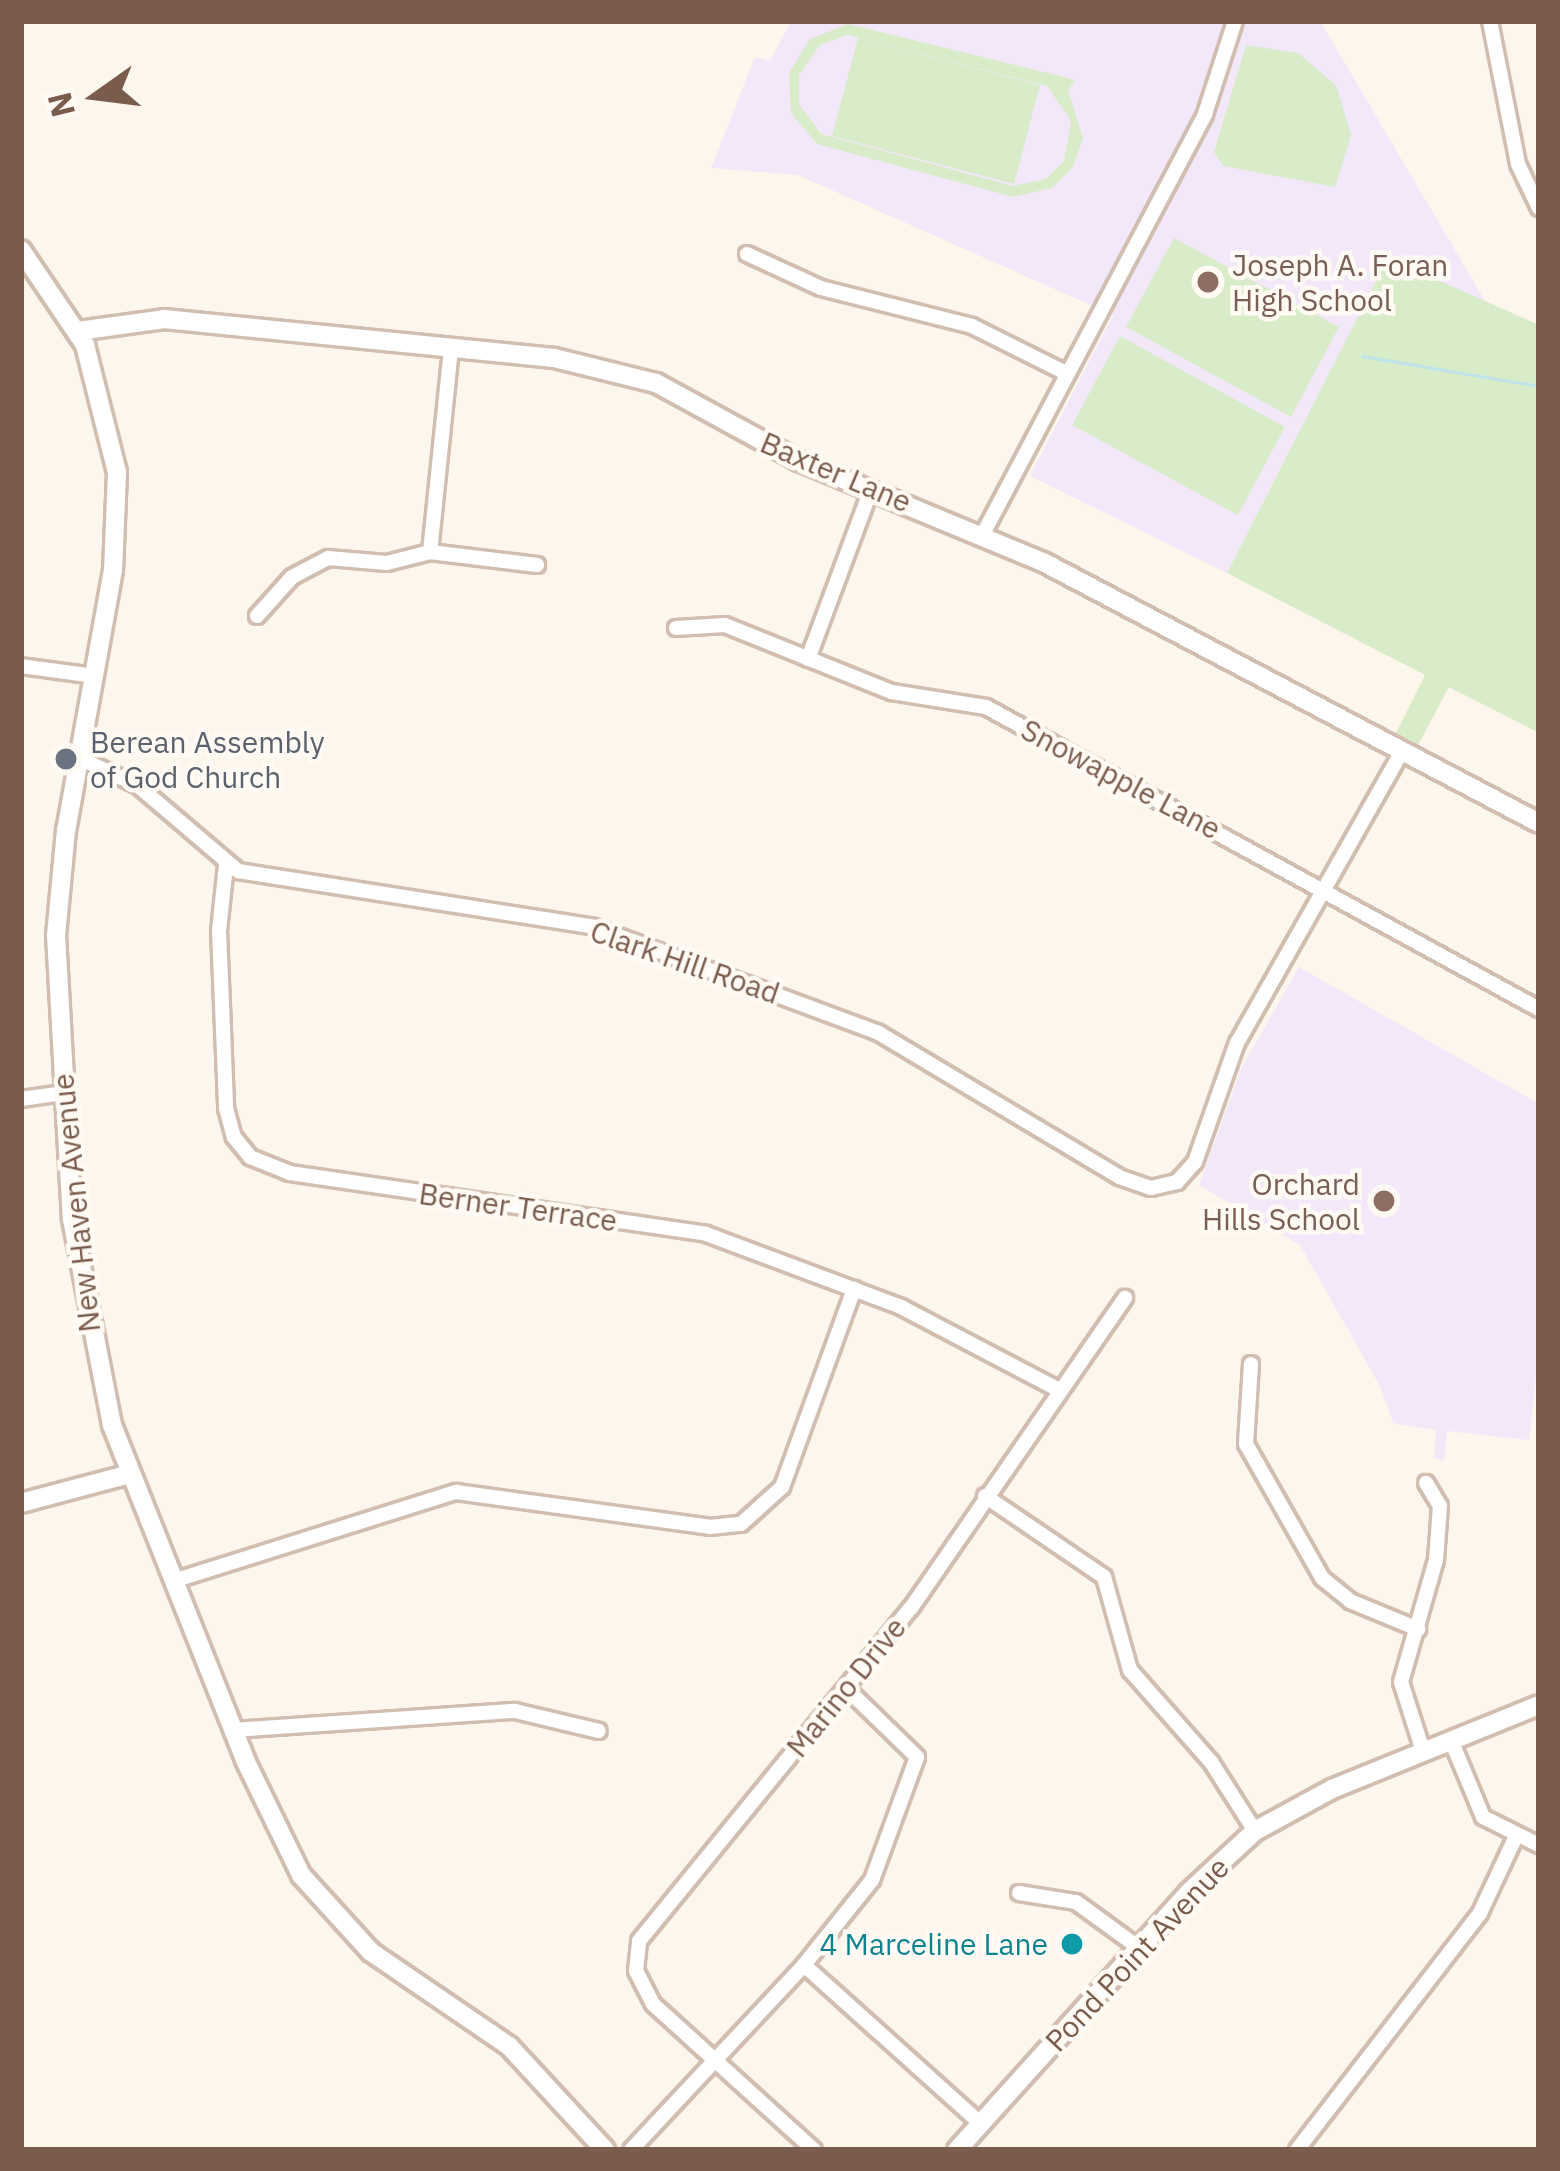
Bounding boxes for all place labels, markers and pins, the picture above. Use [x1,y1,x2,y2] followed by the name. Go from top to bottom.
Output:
[1232,247,1448,318] place label: Joseph A. Foran High School
[1195,269,1221,295] marker: Joseph A. Foran High School
[90,724,325,795] place label: Berean Assembly of God Church
[53,746,79,772] marker: Berean Assembly of God Church
[1202,1166,1360,1236] place label: Orchard Hills School
[1371,1188,1397,1214] marker: Orchard Hills School
[820,1926,1048,1962] place label: 4 Marceline Lane
[1059,1931,1085,1957] marker: 4 Marceline Lane

